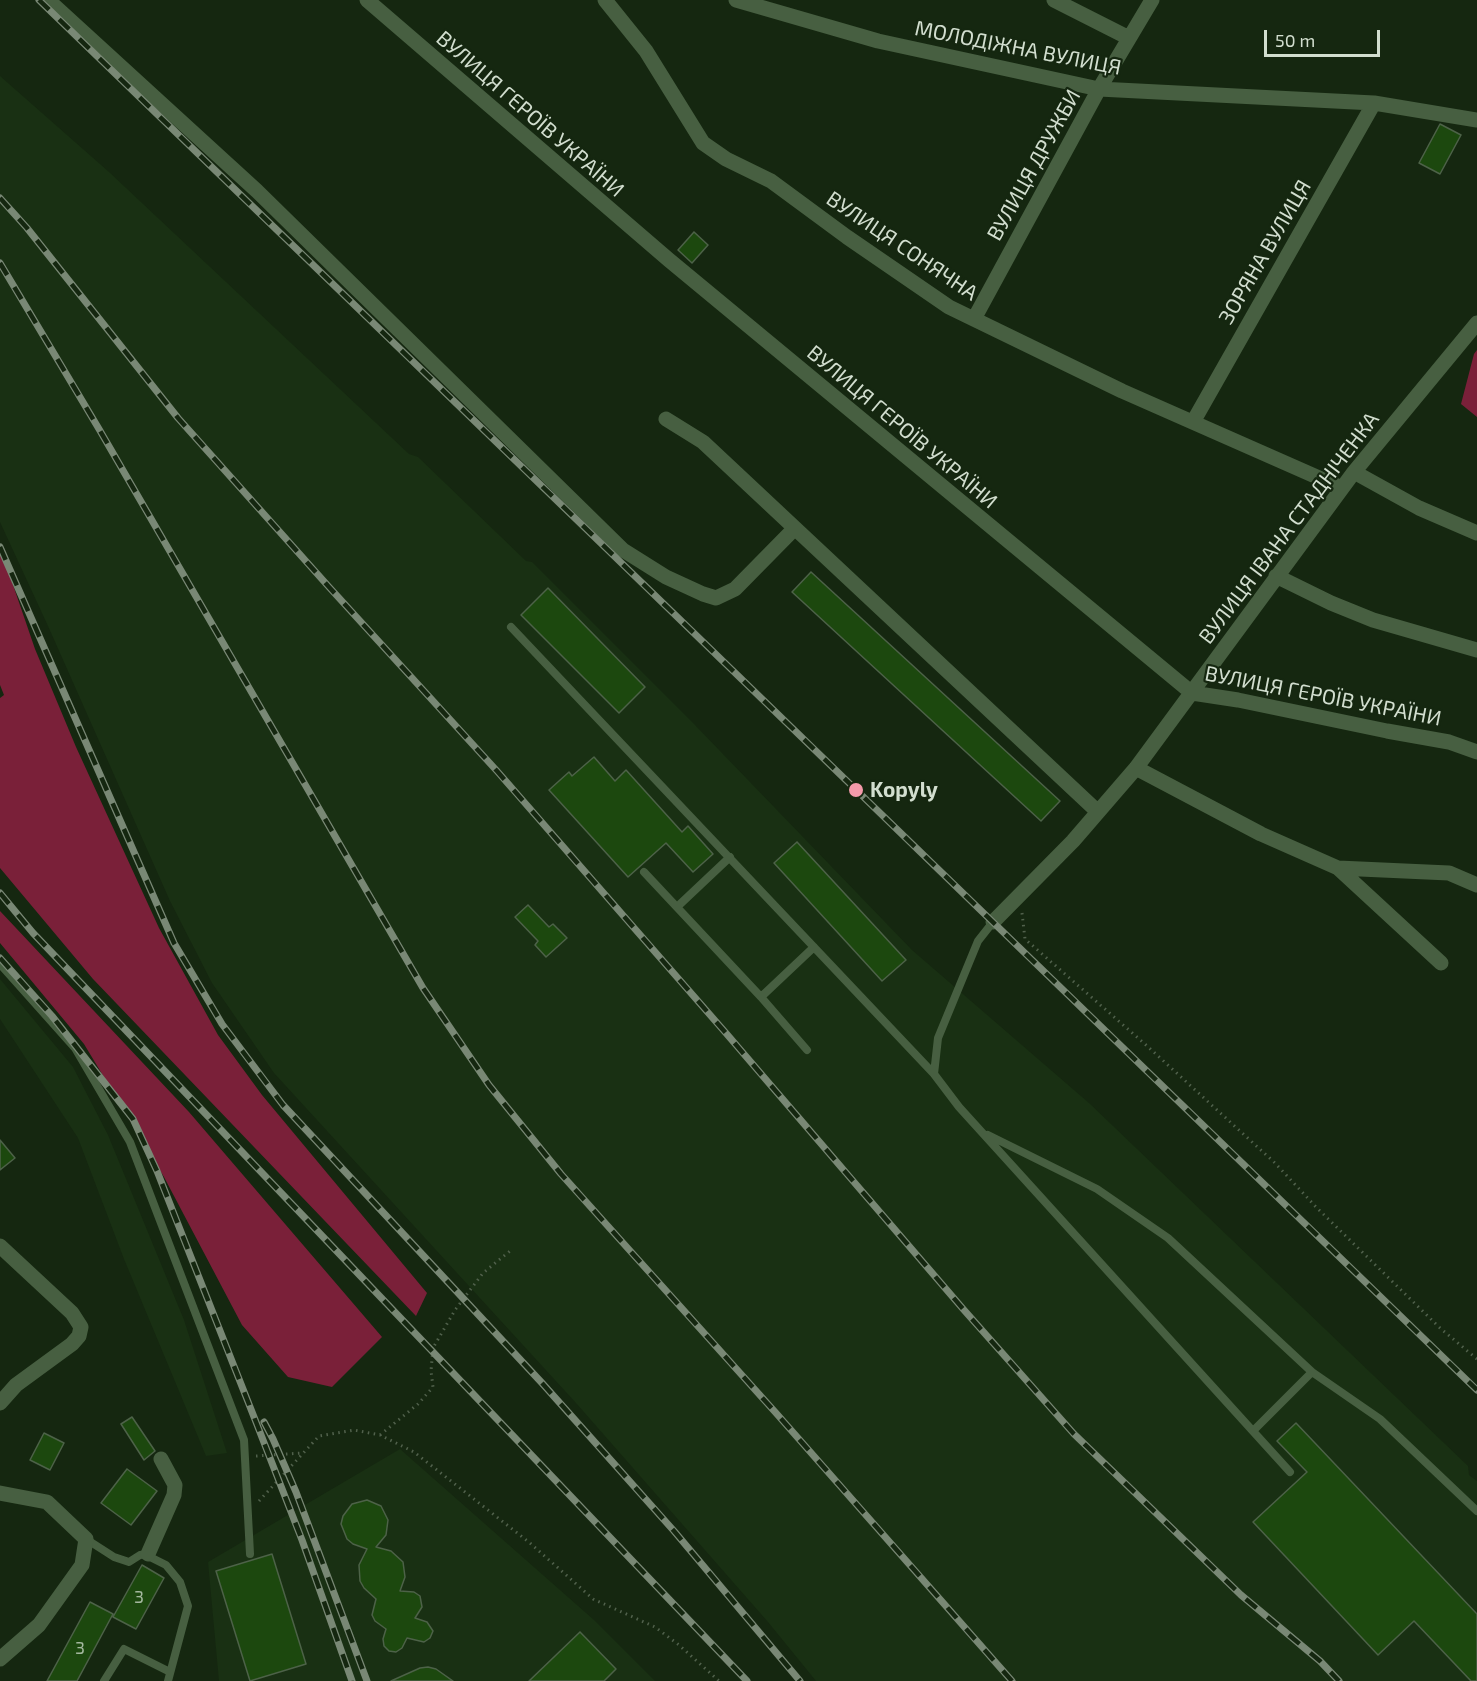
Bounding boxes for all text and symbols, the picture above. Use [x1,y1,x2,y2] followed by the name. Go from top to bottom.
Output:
[913,16,1123,80] street label: МОЛОДІЖНА ВУЛИЦЯ
[1267,18,1382,56] scale bar
[431,26,629,202] street label: ВУЛИЦЯ ГЕРОЇВ УКРАЇНИ
[1275,29,1315,51] text: 50 m
[982,85,1086,245] street label: ВУЛИЦЯ ДРУЖБИ
[1214,176,1316,328] street label: ЗОРЯНА ВУЛИЦЯ
[822,186,982,306] street label: ВУЛИЦЯ СОНЯЧНА
[802,340,1002,514] street label: ВУЛИЦЯ ГЕРОЇВ УКРАЇНИ
[1194,407,1384,649] street label: ВУЛИЦЯ ІВАНА СТАДНІЧЕНКА
[1203,661,1443,731] street label: ВУЛИЦЯ ГЕРОЇВ УКРАЇНИ
[870,777,938,803] place label: Kopyly
[847,781,865,799] marker: Kopyly
[134,1586,144,1608] house number: 3
[75,1637,85,1659] house number: 3

